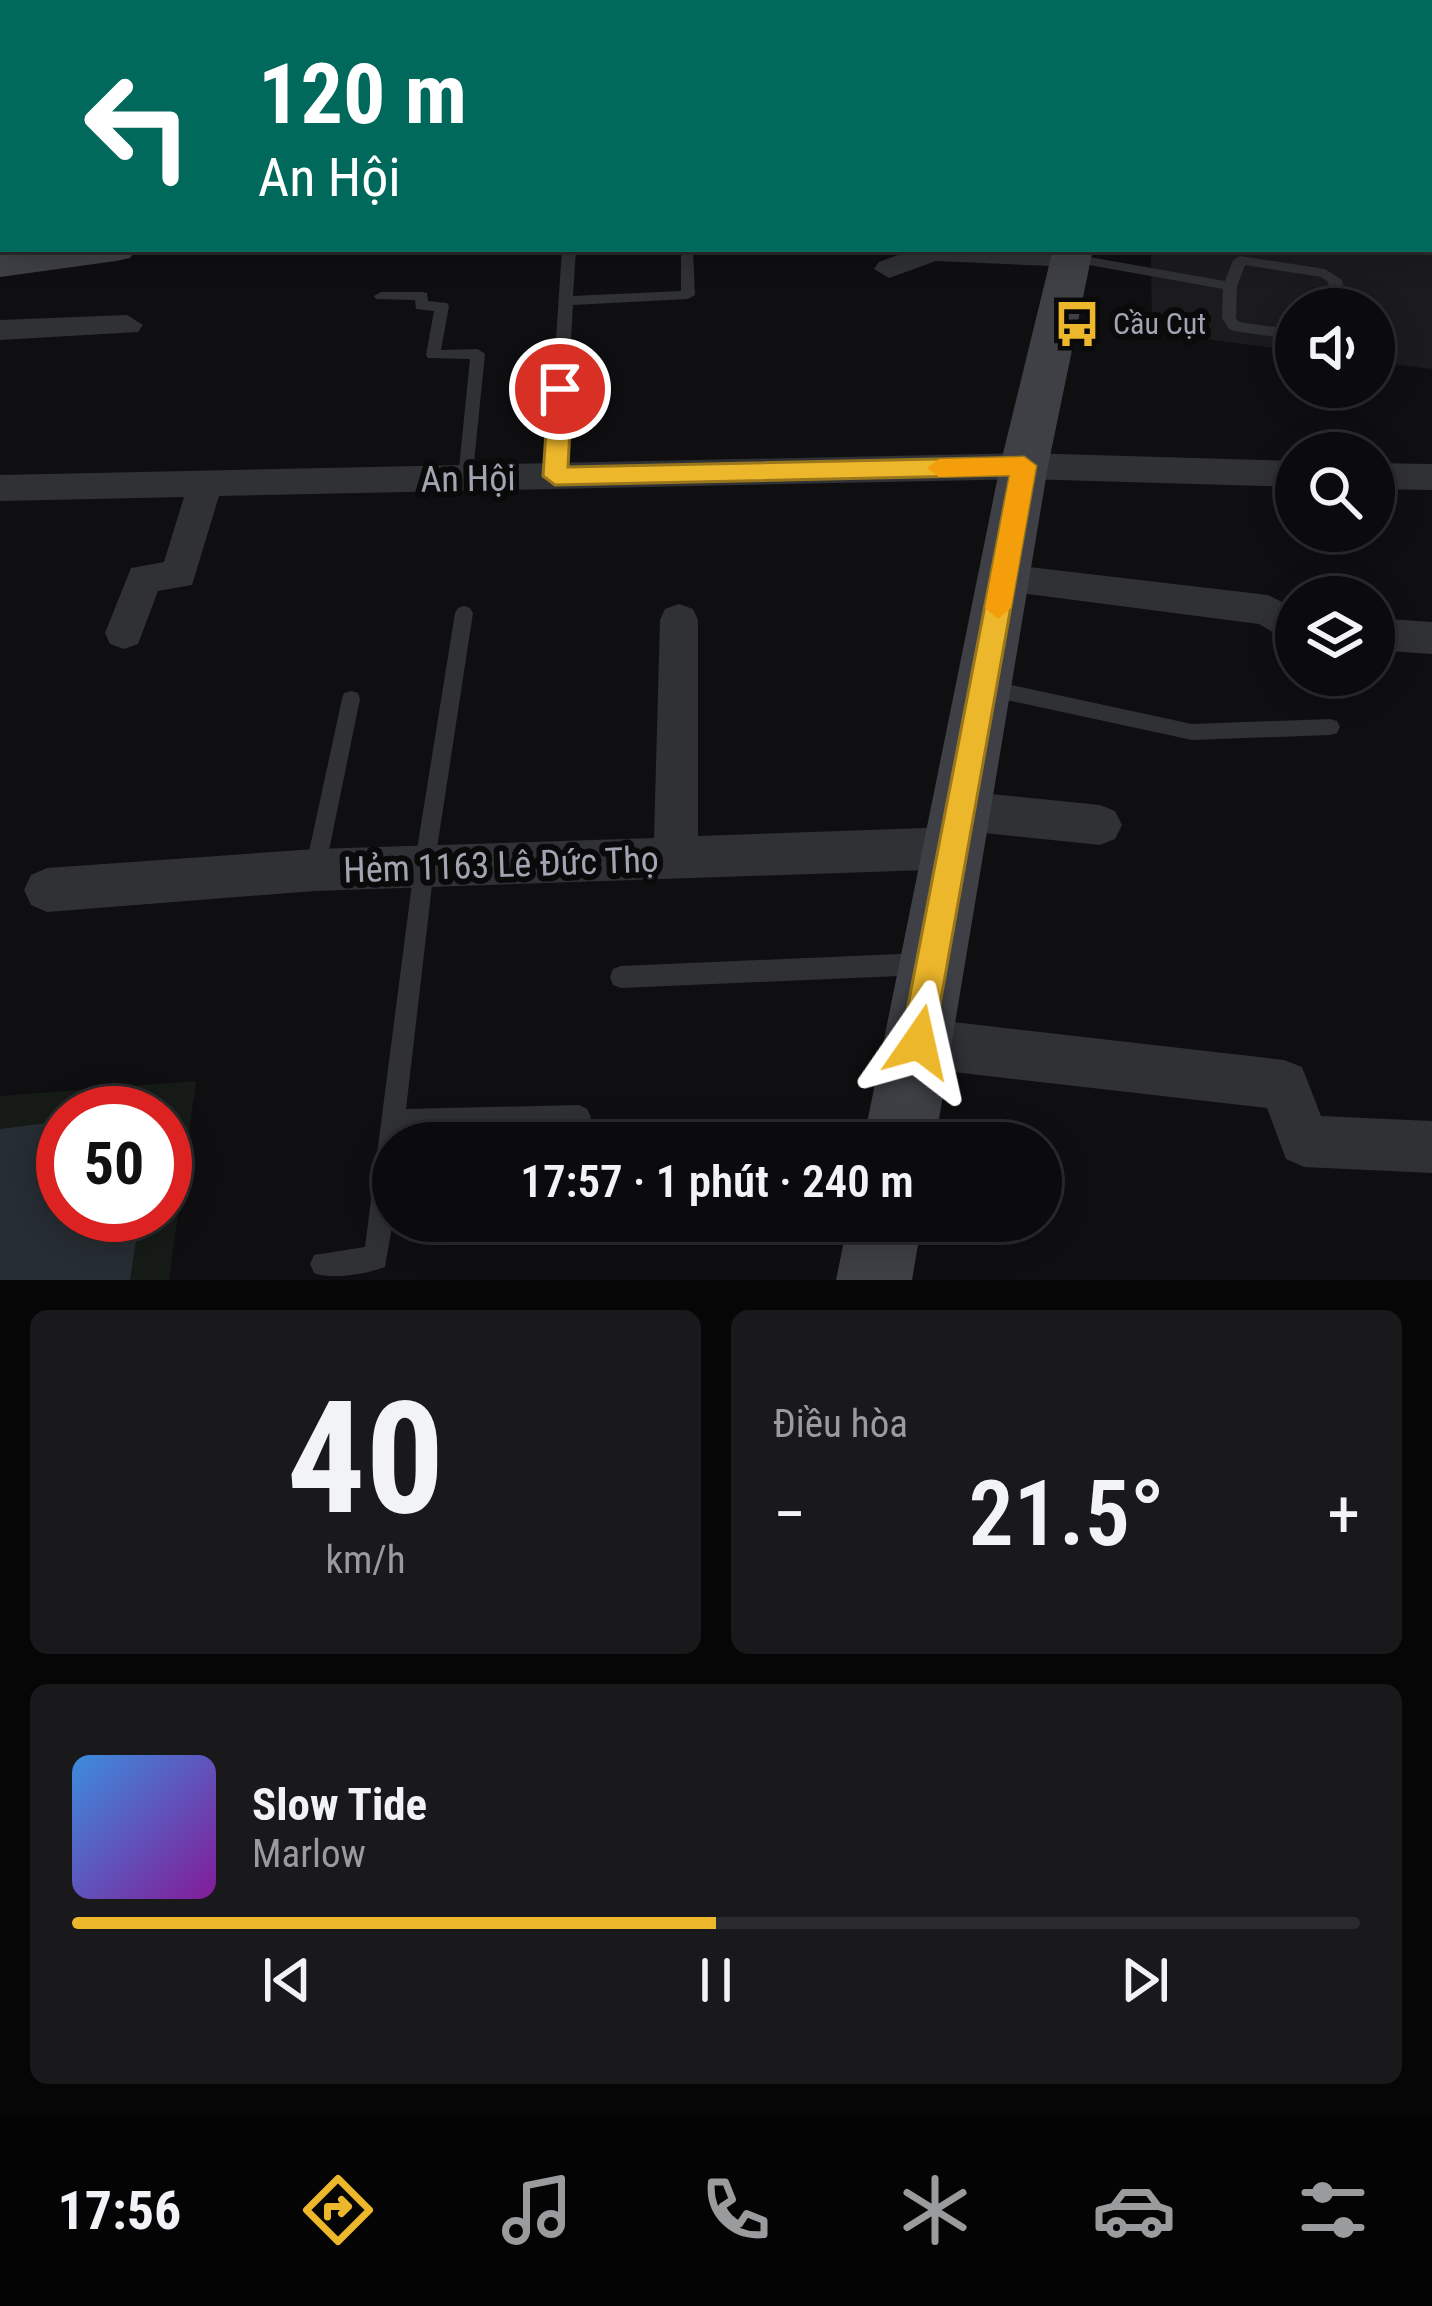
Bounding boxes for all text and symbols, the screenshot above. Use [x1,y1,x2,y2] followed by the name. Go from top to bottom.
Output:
[258,45,467,144] text: 120 m
[60,48,216,204] icon: left
[258,146,401,209] text: An Hội
[1275,288,1395,696] map controls
[1275,288,1395,408] button: sound
[1052,299,1102,349] bus stop icon: Cầu Cụt
[1113,306,1206,341] place label: Cầu Cụt
[509,338,611,440] pin
[527,356,593,422] icon: arrive
[1275,432,1395,552] button: search
[420,457,516,501] street label: An Hội
[1275,576,1395,696] button: layers
[343,839,659,891] street label: Hẻm 1163 Lê Đức Thọ
[856,979,982,1105] position arrow
[36,1086,192,1242] speed limit sign: 50
[520,1155,914,1208] text: 17:57 · 1 phút · 240 m
[287,1367,444,1550] text: 40
[773,1401,908,1447] text: Điều hòa
[969,1462,1165,1567] text: 21.5°
[773,1476,806,1553] text: −
[1327,1476,1360,1553] text: +
[325,1537,406,1583] text: km/h
[252,1778,427,1831] text: Slow Tide
[252,1831,366,1877] text: Marlow
[254,1947,320,2013] icon: previous
[683,1947,749,2013] icon: pause
[1112,1947,1178,2013] icon: next
[296,2168,380,2252] icon: directions
[495,2168,579,2252] icon: music
[694,2168,778,2252] icon: phone
[893,2168,977,2252] icon: climate
[1092,2168,1176,2252] icon: car
[1291,2168,1375,2252] icon: filters
[57,2179,181,2242] text: 17:56

